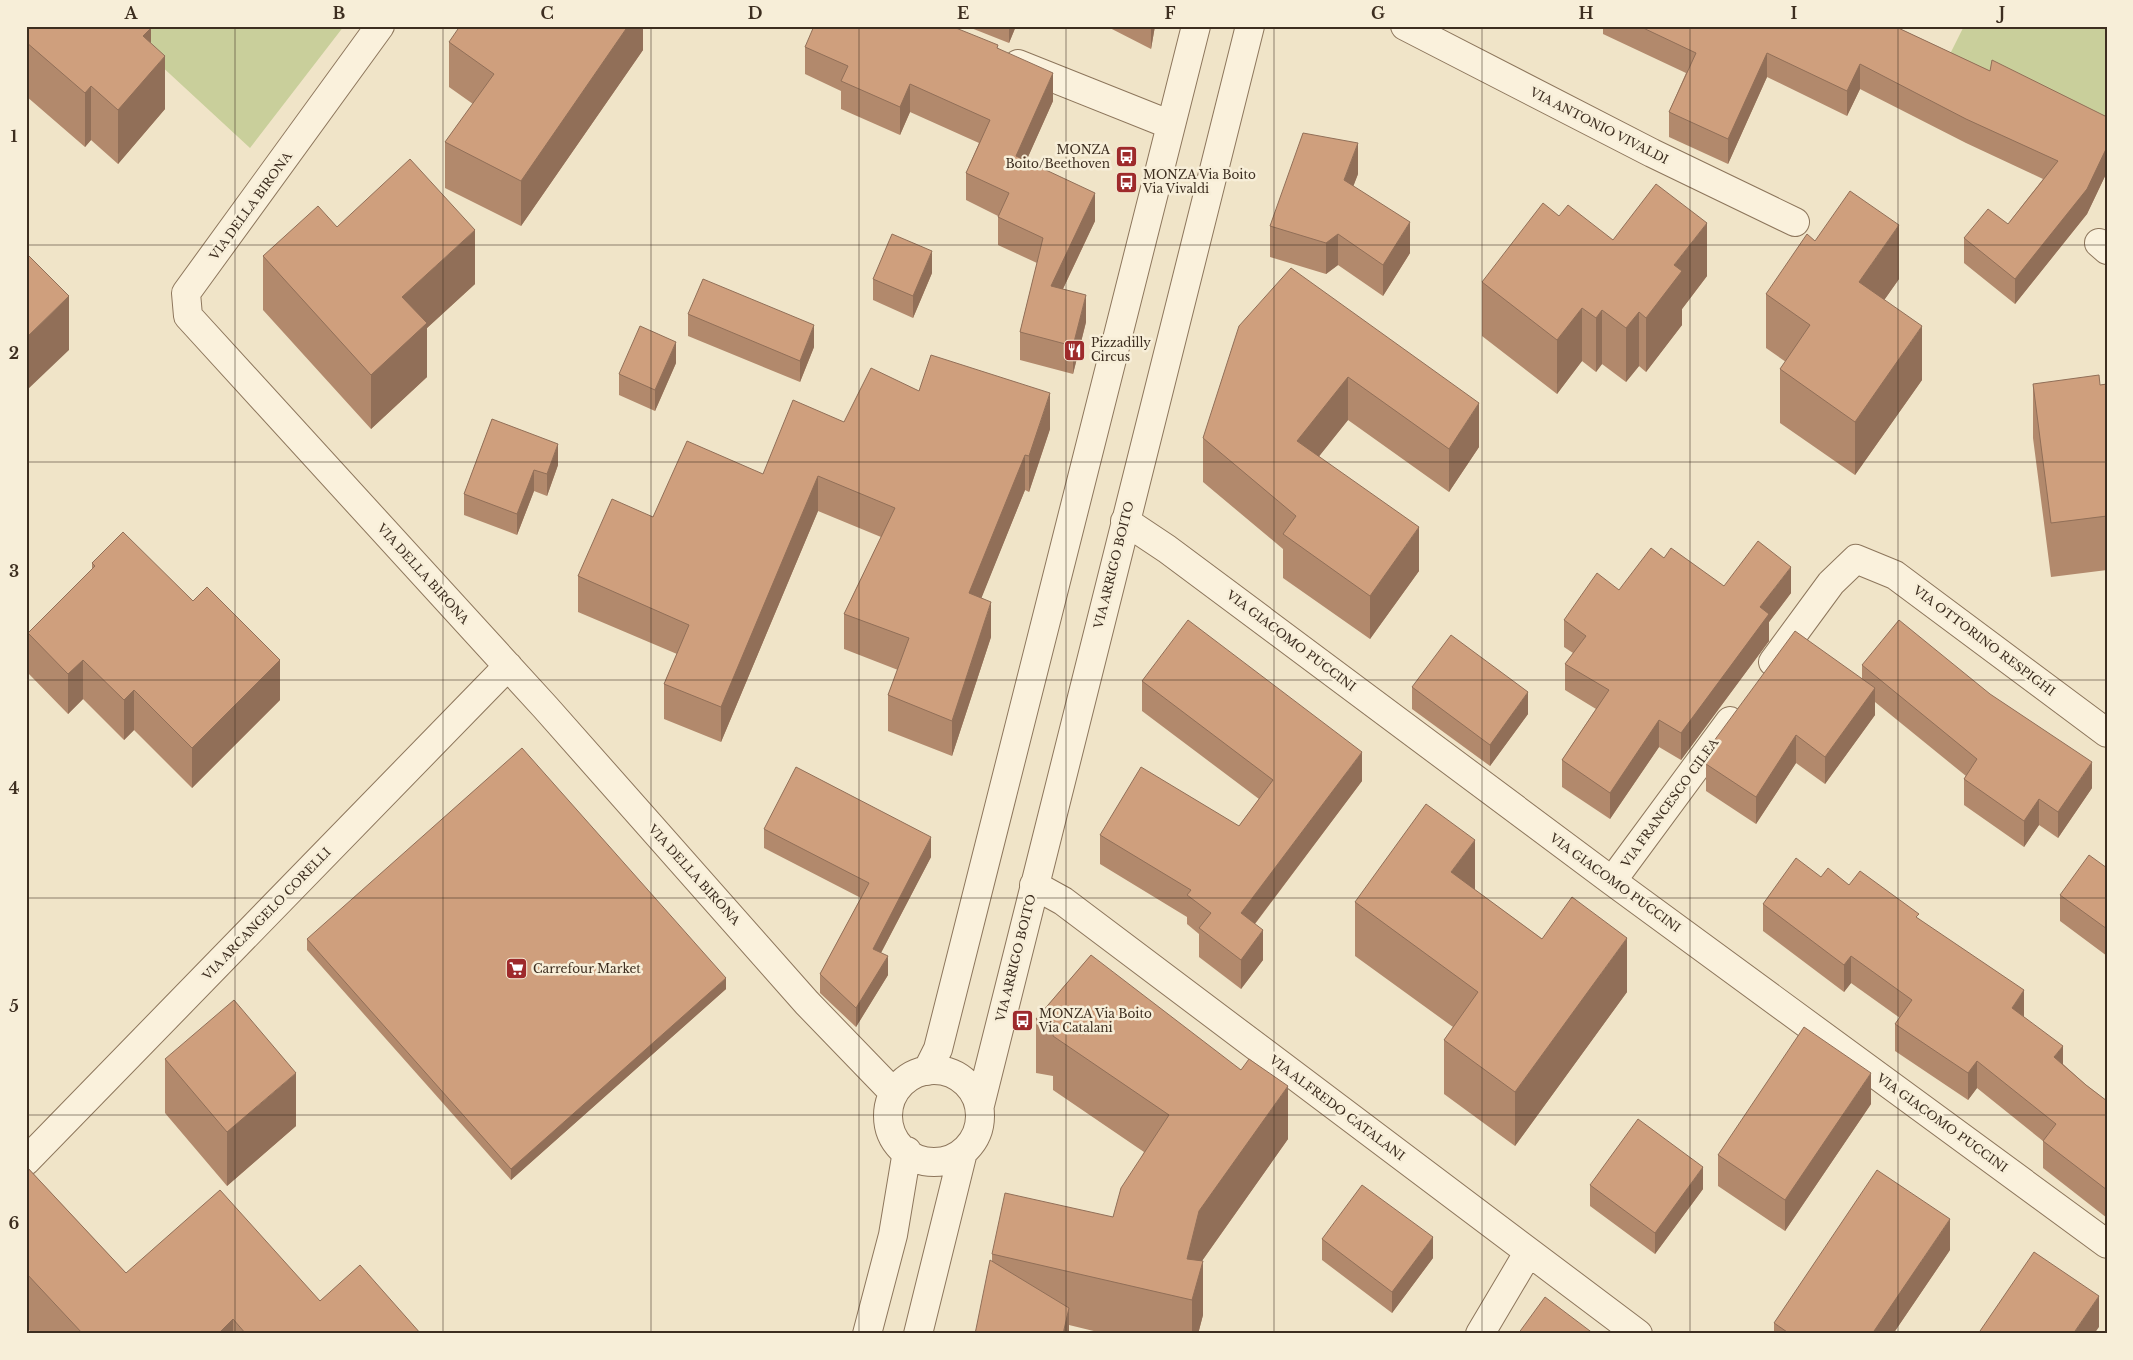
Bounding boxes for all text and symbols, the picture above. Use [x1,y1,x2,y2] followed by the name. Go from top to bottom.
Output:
[124,3,139,23] text: A
[333,3,346,23] text: B
[540,3,554,23] text: C
[748,3,762,23] text: D
[957,3,969,23] text: E
[1164,3,1176,23] text: F
[1371,3,1385,23] text: G
[1578,3,1594,23] text: H
[1791,3,1798,23] text: I
[1996,3,2005,23] text: J
[1527,84,1671,167] street label: VIA ANTONIO VIVALDI
[11,126,18,146] text: 1
[1005,142,1111,171] place label: MONZA Boito/Beethoven
[1114,145,1138,169] bus stop icon: MONZA Boito/Beethoven
[206,148,295,263] street label: VIA DELLA BIRONA
[1142,167,1256,196] place label: MONZA Via Boito Via Vivaldi
[1115,170,1139,194] bus stop icon: MONZA Via Boito Via Vivaldi
[1091,335,1151,364] place label: Pizzadilly Circus
[1063,338,1087,362] restaurant icon: Pizzadilly Circus
[9,343,19,363] text: 2
[1090,500,1137,631] street label: VIA ARRIGO BOITO
[374,520,473,627] street label: VIA DELLA BIRONA
[9,561,19,581] text: 3
[1910,582,2058,699] street label: VIA OTTORINO RESPIGHI
[1223,586,1359,694] street label: VIA GIACOMO PUCCINI
[1617,735,1722,871] street label: VIA FRANCESCO CILEA
[9,778,19,798] text: 4
[645,821,744,928] street label: VIA DELLA BIRONA
[1546,829,1684,935] street label: VIA GIACOMO PUCCINI
[199,844,334,984] street label: VIA ARCANGELO CORELLI
[992,893,1039,1024] street label: VIA ARRIGO BOITO
[505,957,529,981] supermarket icon: Carrefour Market
[533,961,641,976] place label: Carrefour Market
[9,996,19,1016] text: 5
[1038,1006,1152,1035] place label: MONZA Via Boito Via Catalani
[1011,1009,1035,1033] bus stop icon: MONZA Via Boito Via Catalani
[1266,1051,1408,1163] street label: VIA ALFREDO CATALANI
[1873,1069,2011,1175] street label: VIA GIACOMO PUCCINI
[9,1213,20,1233] text: 6

